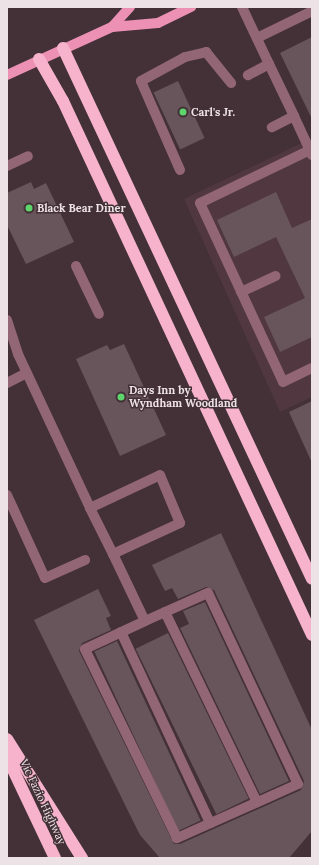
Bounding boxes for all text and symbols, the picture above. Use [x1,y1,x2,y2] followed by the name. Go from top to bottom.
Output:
[191,105,235,119] place label: Carl's Jr.
[178,107,188,117] marker: Carl's Jr.
[37,201,126,215] place label: Black Bear Diner
[24,203,34,213] marker: Black Bear Diner
[129,384,237,410] place label: Days Inn by Wyndham Woodland
[116,392,126,402] marker: Days Inn by Wyndham Woodland
[17,757,69,847] street label: Vic Fazio Highway

